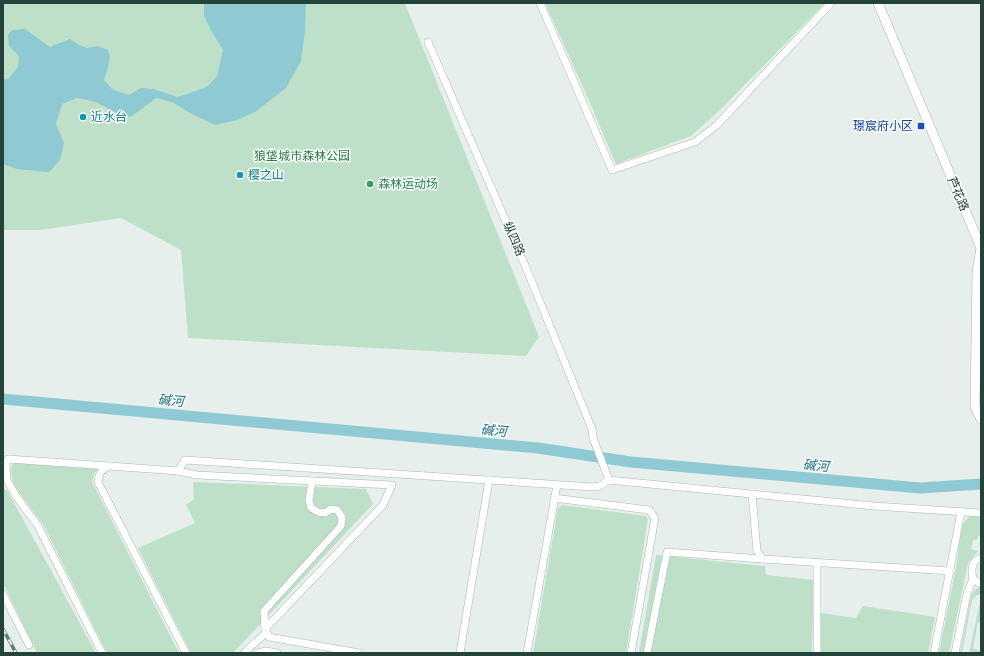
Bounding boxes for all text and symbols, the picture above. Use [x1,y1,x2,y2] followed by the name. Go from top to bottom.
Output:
[91,110,127,126] place label: 近水台
[78,112,88,122] marker: 近水台
[853,119,913,135] place label: 璟宸府小区
[916,121,926,131] marker: 璟宸府小区
[254,149,350,165] park label: 狼垡城市森林公园
[248,168,284,184] place label: 樱之山
[235,170,245,180] marker: 樱之山
[943,175,971,214] street label: 芦花路
[378,177,438,193] place label: 森林运动场
[365,179,375,189] marker: 森林运动场
[499,220,527,259] street label: 纵四路
[157,393,187,411] water label: 碱河
[480,423,510,441] water label: 碱河
[802,458,832,476] water label: 碱河

